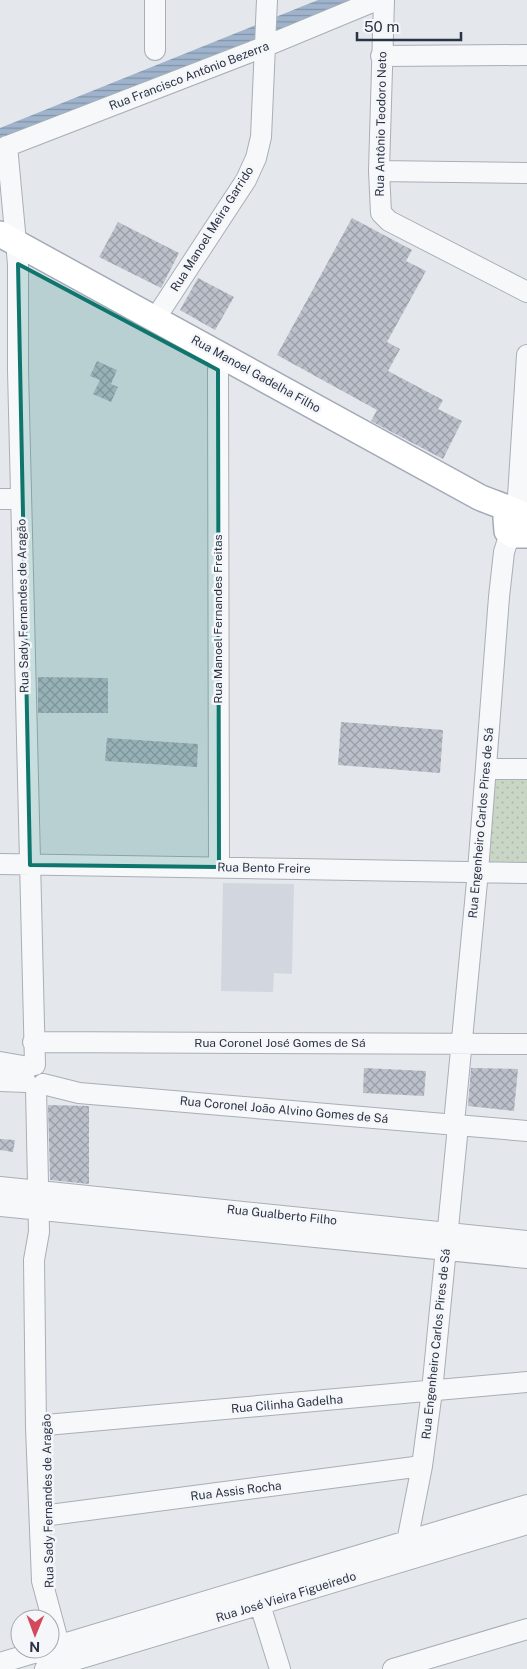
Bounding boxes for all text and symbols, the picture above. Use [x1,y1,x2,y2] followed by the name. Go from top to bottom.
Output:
[357,10,461,42] scale bar
[364,18,399,35] text: 50 m
[107,39,271,113] street label: Rua Francisco Antônio Bezerra
[373,51,389,197] street label: Rua Antônio Teodoro Neto
[168,164,256,294] street label: Rua Manoel Meira Garrido
[189,333,323,416] street label: Rua Manoel Gadelha Filho
[14,518,32,693] street label: Rua Sady Fernandes de Aragão
[211,534,225,704] street label: Rua Manoel Fernandes Freitas
[466,727,496,919] street label: Rua Engenheiro Carlos Pires de Sá
[217,860,311,876] street label: Rua Bento Freire
[194,1036,366,1050] street label: Rua Coronel José Gomes de Sá
[179,1094,389,1126] street label: Rua Coronel João Alvino Gomes de Sá
[226,1202,338,1228] street label: Rua Gualberto Filho
[419,1248,453,1440] street label: Rua Engenheiro Carlos Pires de Sá
[230,1392,344,1416] street label: Rua Cilinha Gadelha
[39,1413,57,1588] street label: Rua Sady Fernandes de Aragão
[190,1478,282,1504] street label: Rua Assis Rocha
[214,1569,358,1625] street label: Rua José Vieira Figueiredo
[10,1609,60,1659] north arrow
[29,1639,40,1655] text: N

